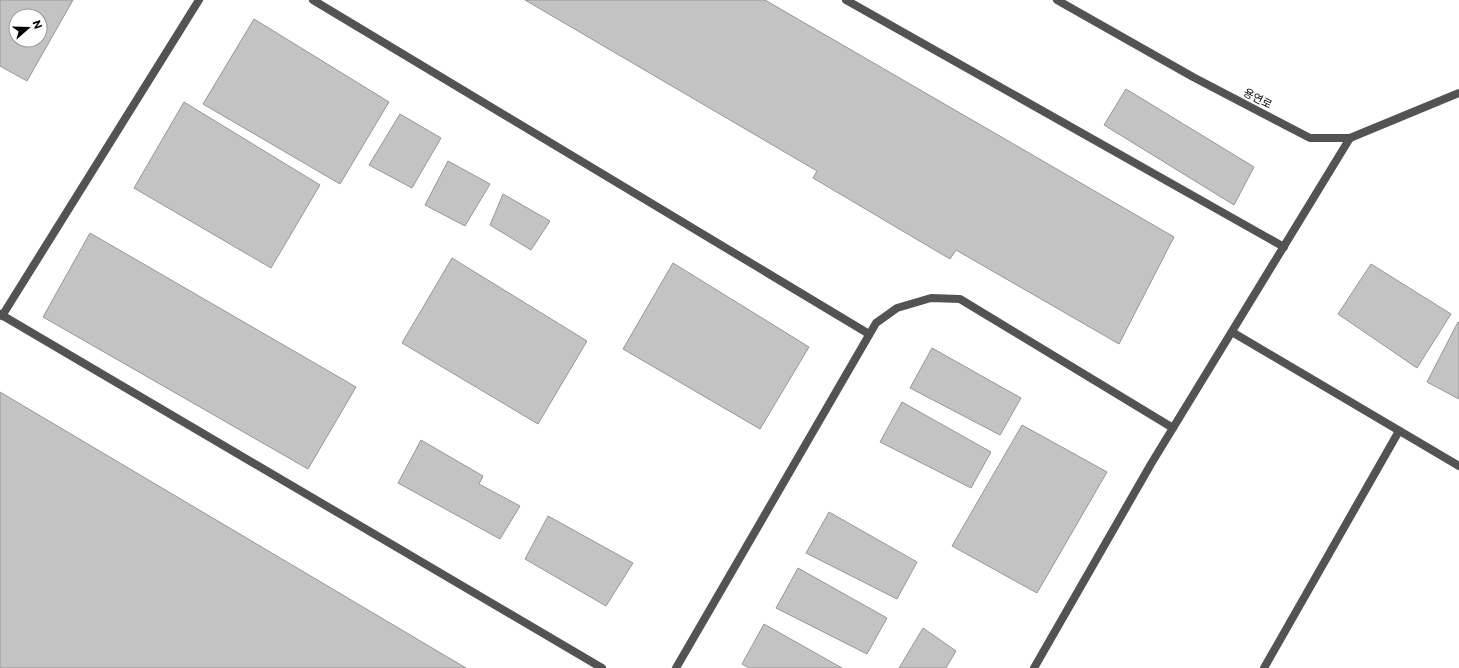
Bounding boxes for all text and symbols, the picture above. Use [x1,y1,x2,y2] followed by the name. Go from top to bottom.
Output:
[8,8,48,48] north arrow
[30,18,45,31] text: N
[1242,85,1274,111] street label: 용연로

